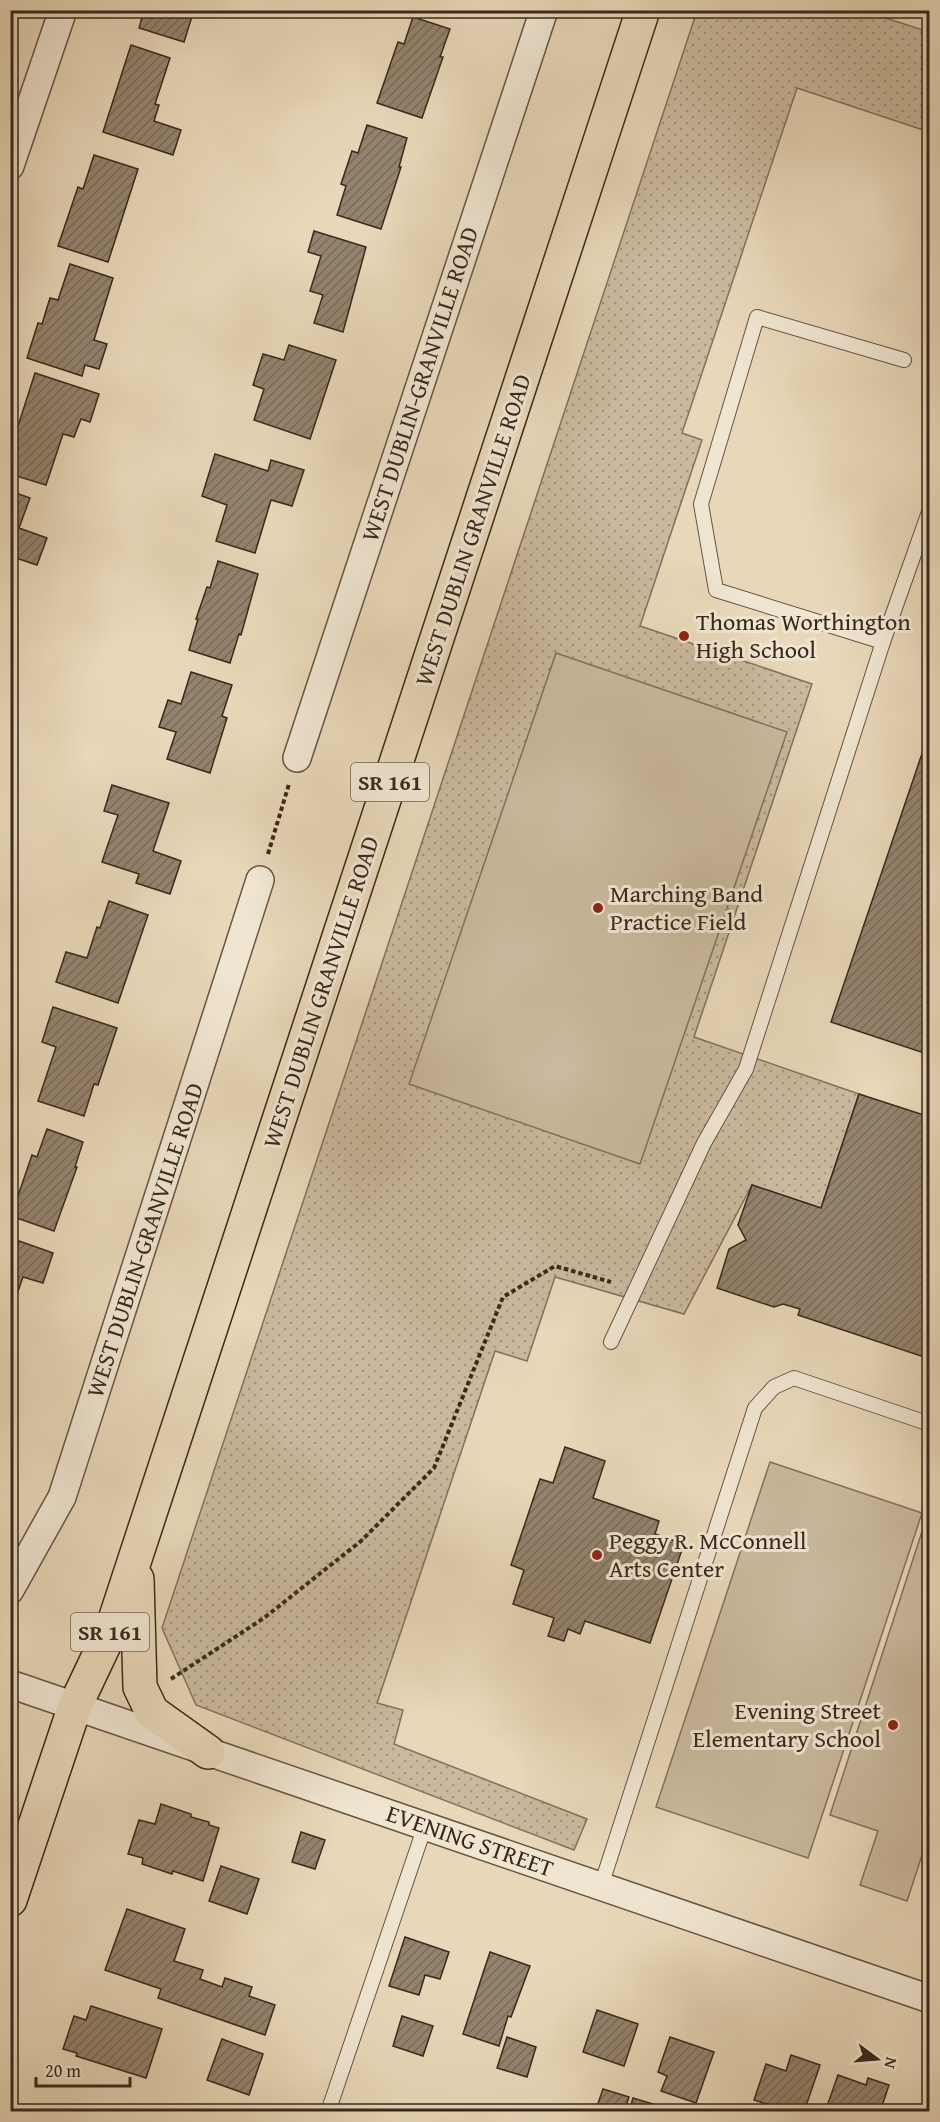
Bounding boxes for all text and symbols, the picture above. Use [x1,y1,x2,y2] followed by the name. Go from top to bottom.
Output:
[352,222,487,546] street label: WEST DUBLIN-GRANVILLE ROAD
[406,369,540,690] street label: WEST DUBLIN GRANVILLE ROAD
[696,604,911,667] place label: Thomas Worthington High School
[677,629,691,643] marker: Thomas Worthington High School
[351,763,429,801] road number: SR 161
[254,831,388,1152] street label: WEST DUBLIN GRANVILLE ROAD
[610,876,763,939] place label: Marching Band Practice Field
[591,901,605,915] marker: Marching Band Practice Field
[77,1078,212,1402] street label: WEST DUBLIN-GRANVILLE ROAD
[609,1523,807,1586] place label: Peggy R. McConnell Arts Center
[590,1548,604,1562] marker: Peggy R. McConnell Arts Center
[71,1613,149,1651] road number: SR 161
[693,1693,882,1756] place label: Evening Street Elementary School
[886,1718,900,1732] marker: Evening Street Elementary School
[382,1796,559,1886] street label: EVENING STREET
[847,2029,907,2089] north arrow
[36,2050,130,2088] scale bar
[878,2055,904,2072] text: N
[45,2057,81,2084] text: 20 m

